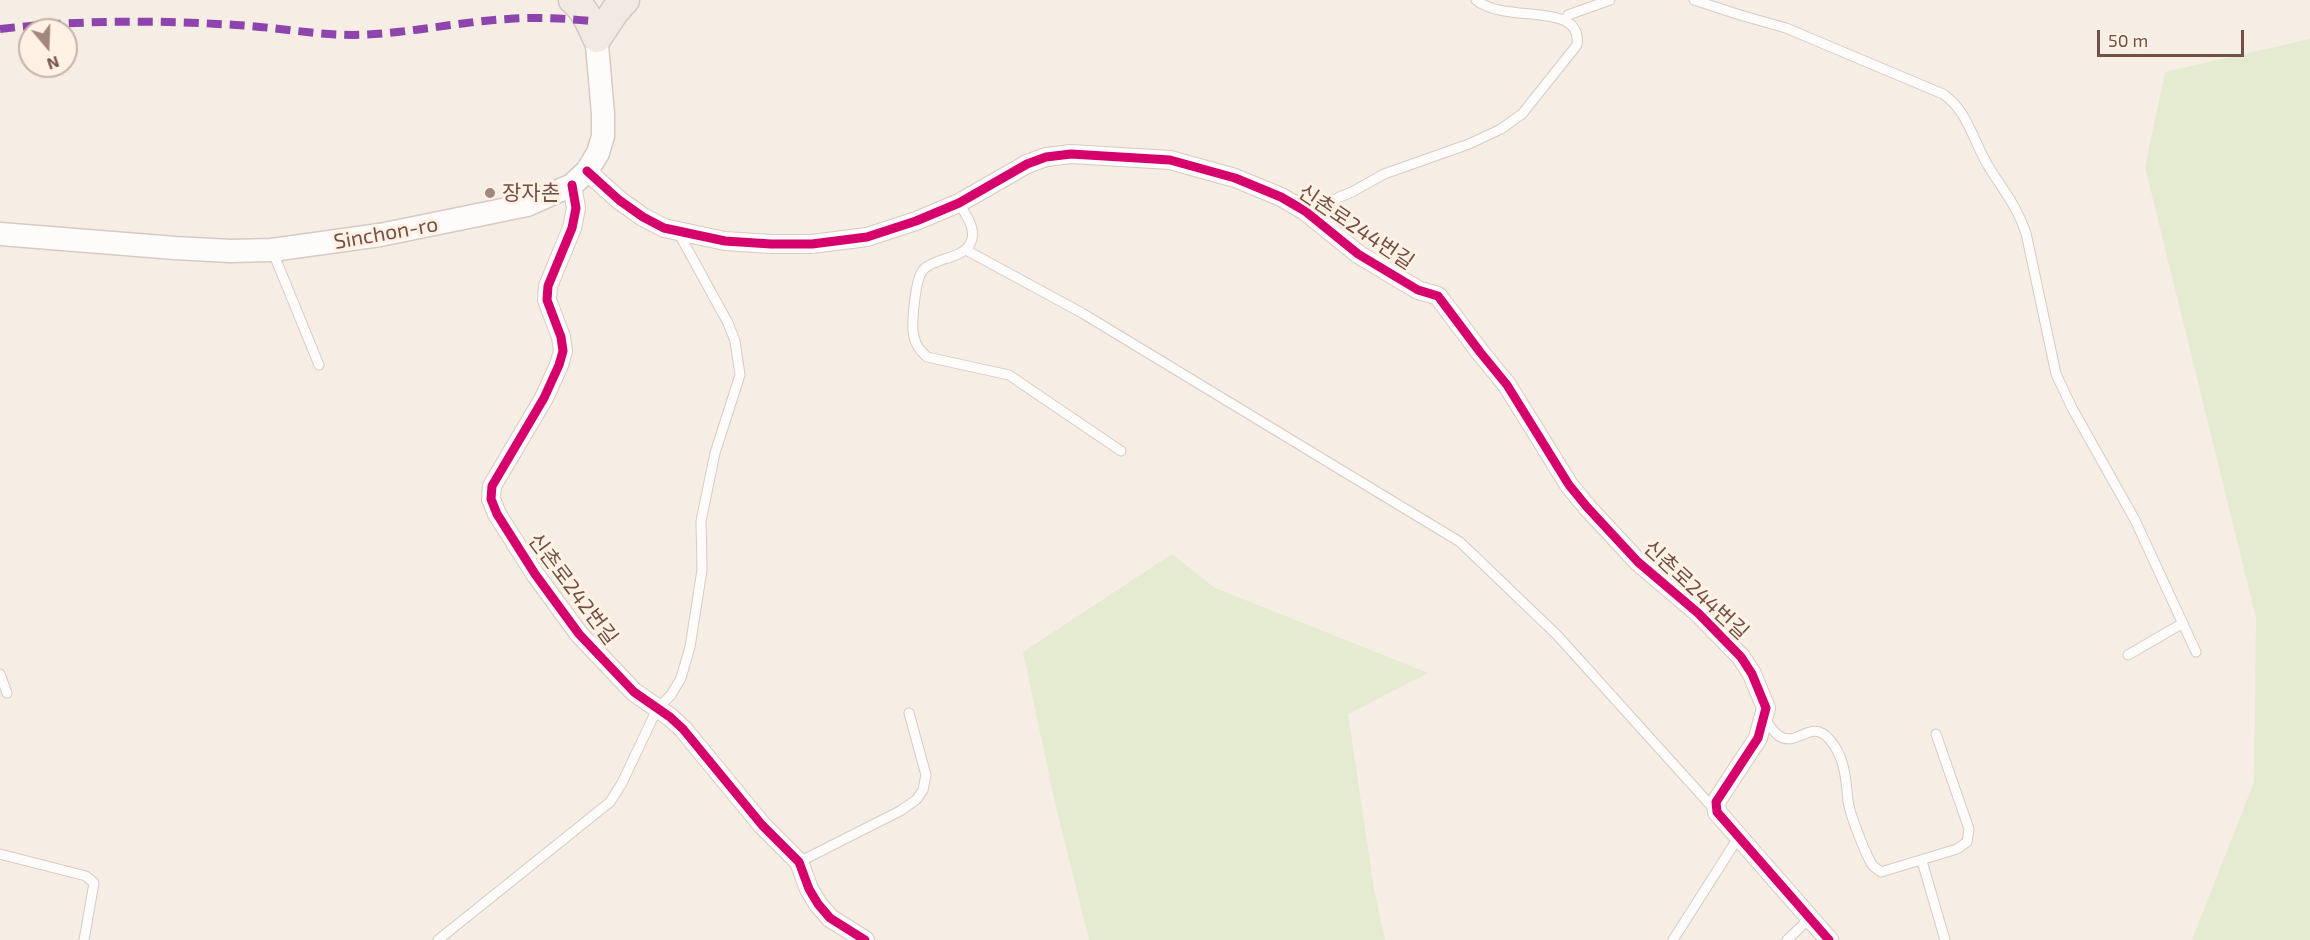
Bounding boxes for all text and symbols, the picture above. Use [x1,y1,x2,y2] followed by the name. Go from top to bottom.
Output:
[18,18,78,78] north arrow
[2100,18,2247,56] scale bar
[2108,29,2148,51] text: 50 m
[45,53,62,74] text: N
[1293,179,1419,275] street label: 신촌로244번길
[502,180,560,206] place label: 장자촌
[483,186,497,200] marker: 장자촌
[332,211,440,255] street label: Sinchon-ro
[523,528,623,650] street label: 신촌로242번길
[1638,535,1754,645] street label: 신촌로244번길

